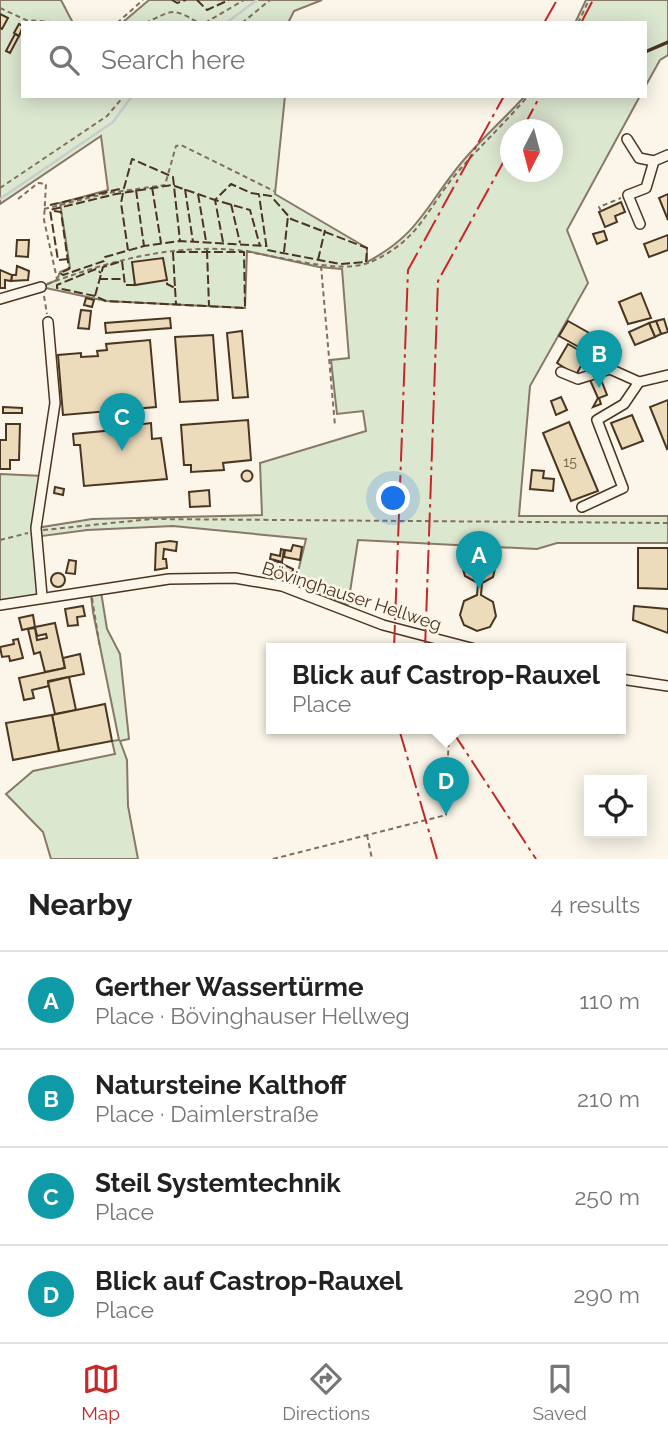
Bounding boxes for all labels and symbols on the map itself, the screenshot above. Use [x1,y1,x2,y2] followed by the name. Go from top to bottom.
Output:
[500,119,563,182] north arrow
[576,330,622,388] pin: B
[99,393,145,451] pin: C
[563,454,577,470] house number: 15
[376,481,410,515] your location
[456,531,502,589] pin: A
[260,557,444,635] street label: Bövinghauser Hellweg
[423,757,469,815] pin: D

